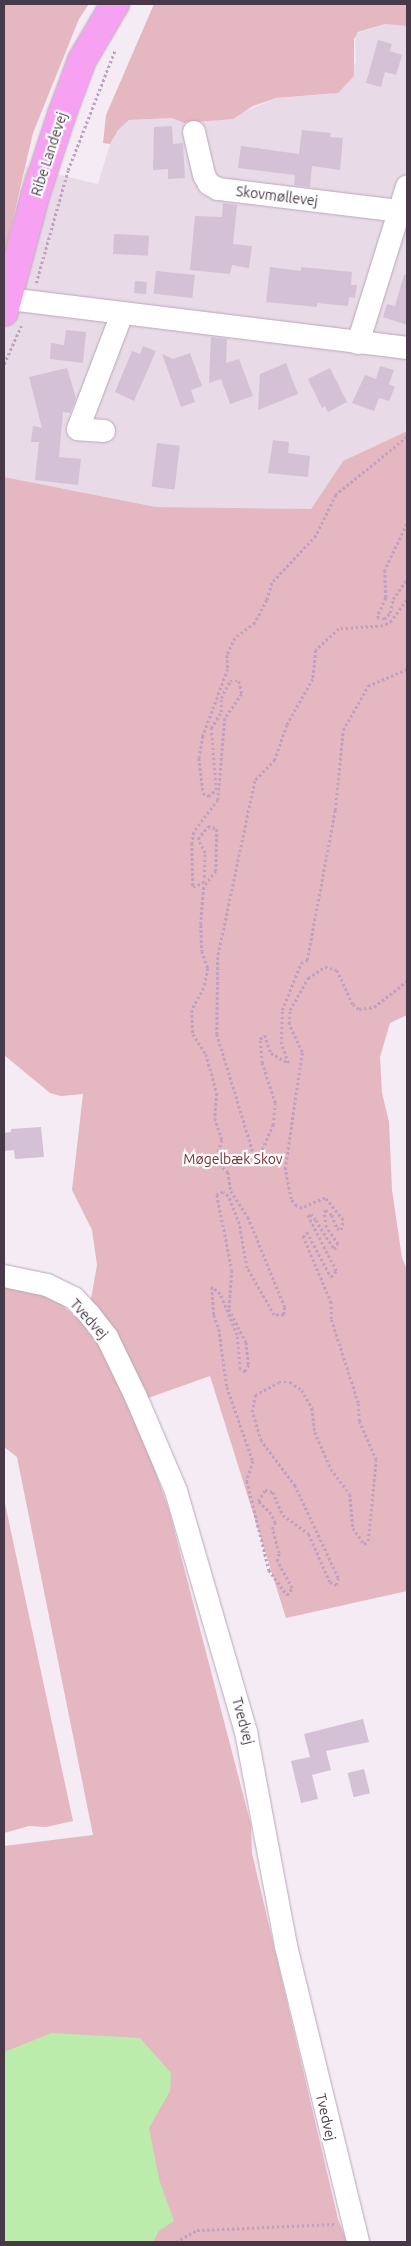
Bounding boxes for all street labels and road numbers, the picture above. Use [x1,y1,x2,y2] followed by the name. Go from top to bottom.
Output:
[28,110,70,198] street label: Ribe Landevej
[235,183,319,209] street label: Skovmøllevej
[67,1295,111,1343] street label: Tvedvej
[229,1696,257,1746] street label: Tvedvej
[312,2092,340,2142] street label: Tvedvej

